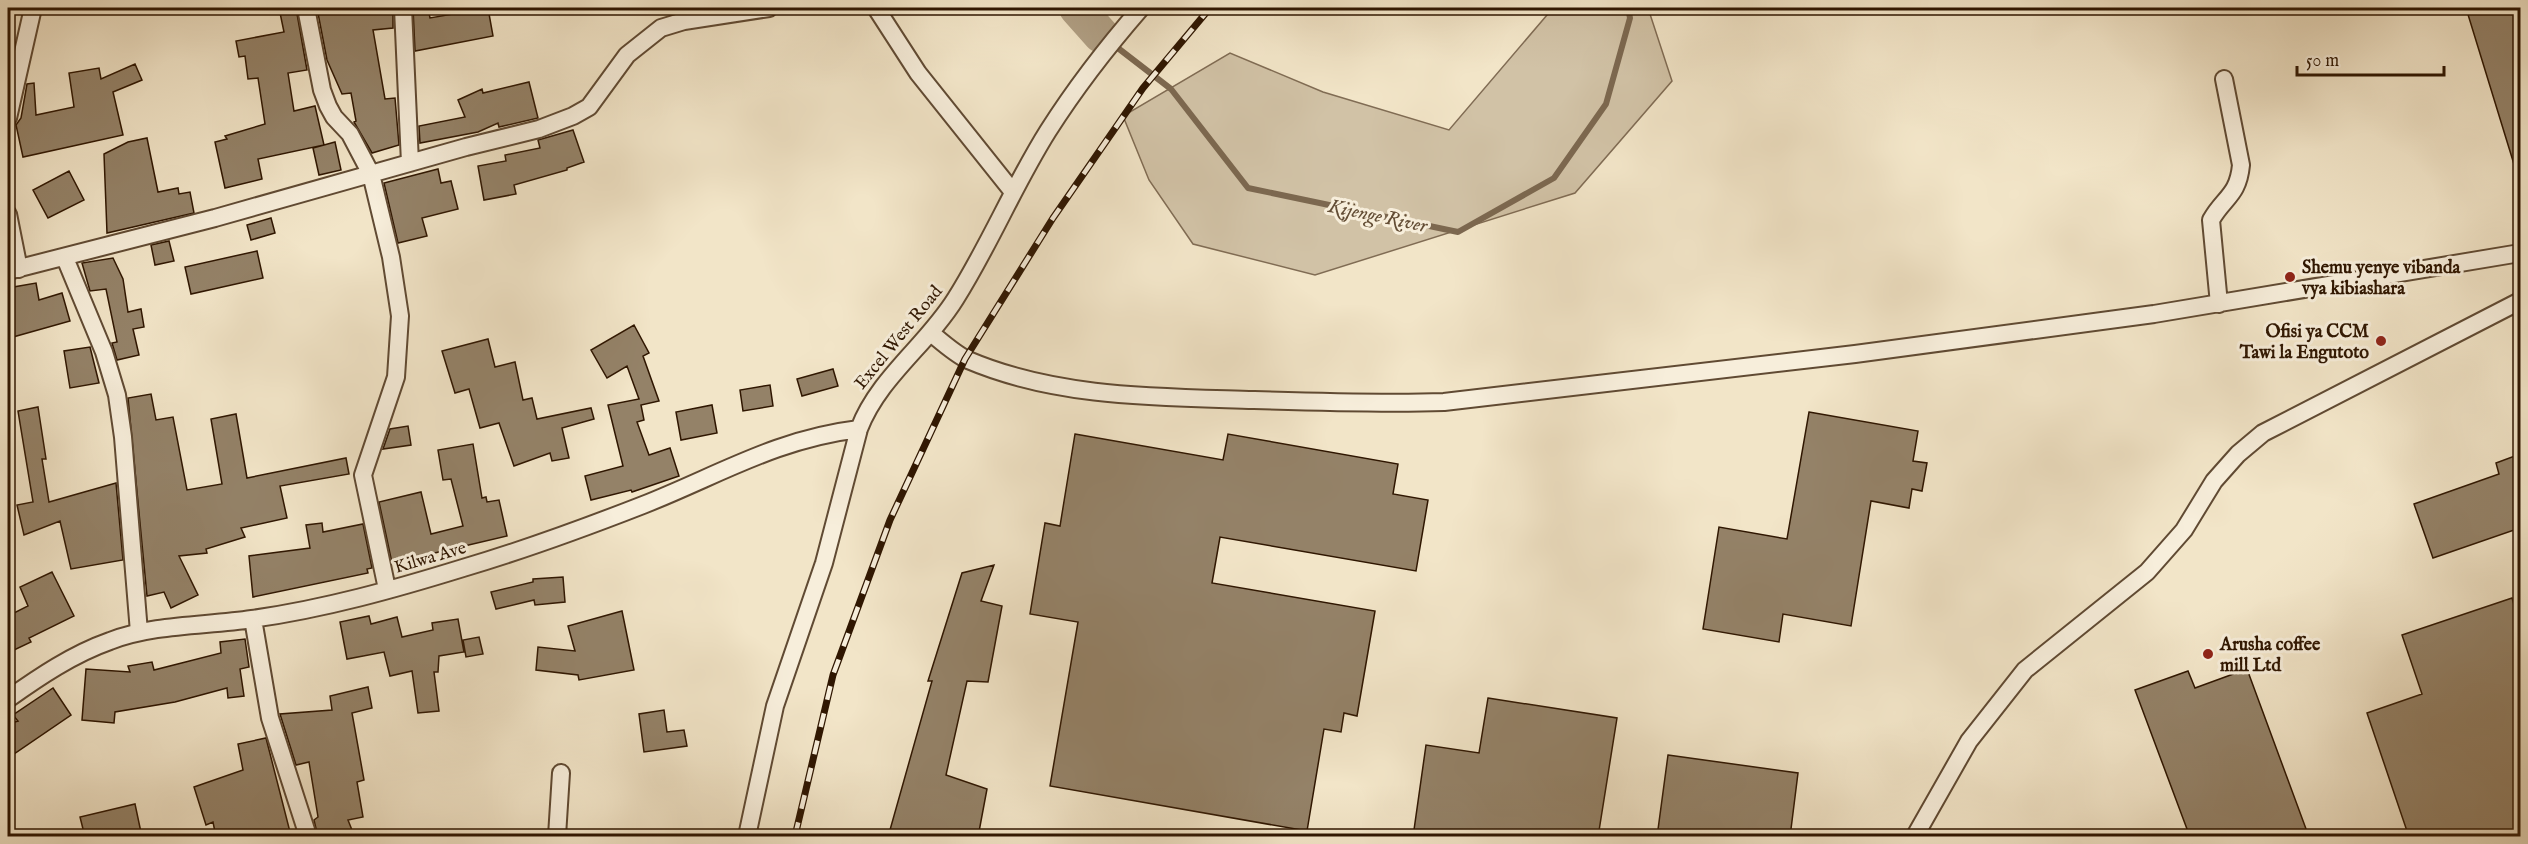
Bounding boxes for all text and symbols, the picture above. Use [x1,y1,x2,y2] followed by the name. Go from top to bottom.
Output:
[2297,39,2444,77] scale bar
[2306,50,2339,73] text: 50 m
[1325,194,1430,240] water label: Kijenge River
[2301,257,2462,301] place label: Shemu yenye vibanda vya kibiashara
[2283,270,2297,284] marker: Shemu yenye vibanda vya kibiashara
[850,281,949,395] street label: Excel West Road
[2239,321,2369,365] place label: Ofisi ya CCM Tawi la Engutoto
[2374,334,2388,348] marker: Ofisi ya CCM Tawi la Engutoto
[392,537,469,580] street label: Kilwa Ave
[2219,634,2321,678] place label: Arusha coffee mill Ltd
[2201,647,2215,661] marker: Arusha coffee mill Ltd

